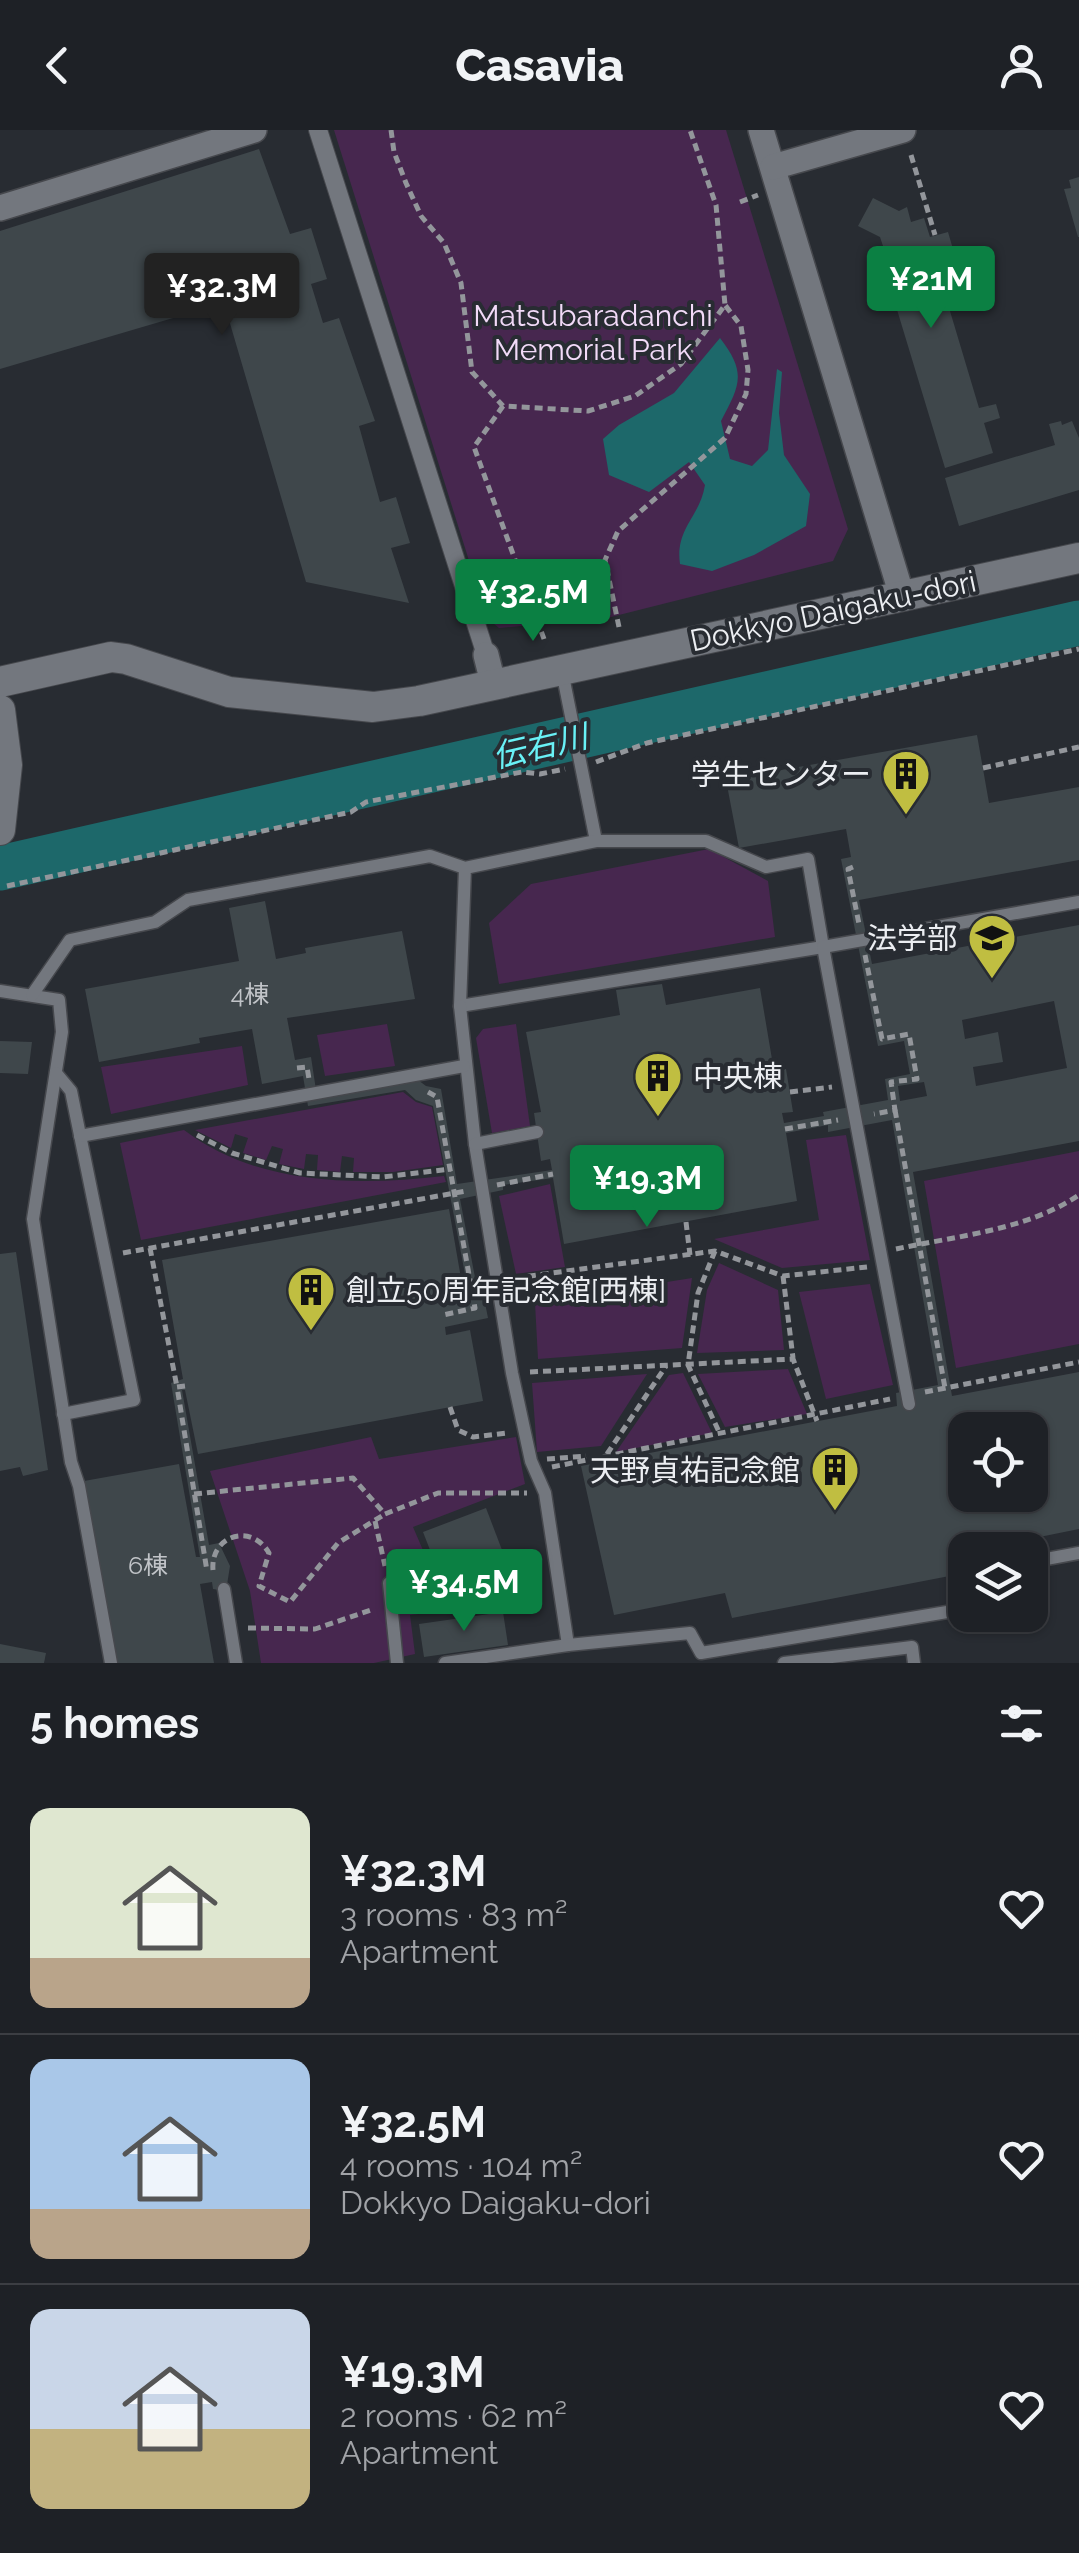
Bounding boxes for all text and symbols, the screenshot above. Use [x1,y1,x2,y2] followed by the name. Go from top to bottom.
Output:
[30,38,85,93] icon: back
[994,38,1049,93] icon: person
[455,39,624,92] text: Casavia
[872,246,990,331] pin: ¥21M
[141,253,303,338] pin: ¥32.3M
[889,260,973,297] text: ¥21M
[166,267,278,304] text: ¥32.3M
[473,298,713,367] park label: Matsubaradanchi Memorial Park
[452,559,614,644] pin: ¥32.5M
[687,564,979,658] street label: Dokkyo Daigaku-dori
[477,573,589,610] text: ¥32.5M
[489,717,594,775] water label: 伝右川
[880,748,932,816] building icon: 学生センター
[691,757,871,792] place label: 学生センター
[966,912,1018,980] school or university icon: 法学部
[867,921,957,956] place label: 法学部
[231,979,269,1009] house number: 4棟
[632,1050,684,1118] building icon: 中央棟
[693,1059,783,1094] place label: 中央棟
[566,1145,728,1230] pin: ¥19.3M
[592,1159,702,1196] text: ¥19.3M
[285,1264,337,1332] building icon: 創立50周年記念館[西棟]
[346,1273,666,1308] place label: 創立50周年記念館[西棟]
[948,1412,1048,1632] map controls
[948,1412,1048,1512] button: locate
[809,1444,861,1512] building icon: 天野貞祐記念館
[590,1453,800,1488] place label: 天野貞祐記念館
[948,1532,1048,1632] button: layers
[383,1549,545,1634] pin: ¥34.5M
[128,1550,168,1580] house number: 6棟
[408,1563,520,1600] text: ¥34.5M
[994,1696,1049,1751] icon: filters
[30,1699,199,1748] text: 5 homes
[340,1847,486,1896] text: ¥32.3M
[110,1848,230,1968] icon: home
[994,1881,1049,1936] icon: heart
[340,1896,567,1933] text: 3 rooms · 83 m²
[340,1933,498,1970] text: Apartment
[340,2098,486,2147] text: ¥32.5M
[110,2099,230,2219] icon: home
[994,2132,1049,2187] icon: heart
[340,2147,582,2184] text: 4 rooms · 104 m²
[340,2184,651,2221] text: Dokkyo Daigaku-dori
[340,2348,485,2397] text: ¥19.3M
[110,2349,230,2469] icon: home
[994,2382,1049,2437] icon: heart
[340,2397,567,2434] text: 2 rooms · 62 m²
[340,2434,498,2471] text: Apartment

